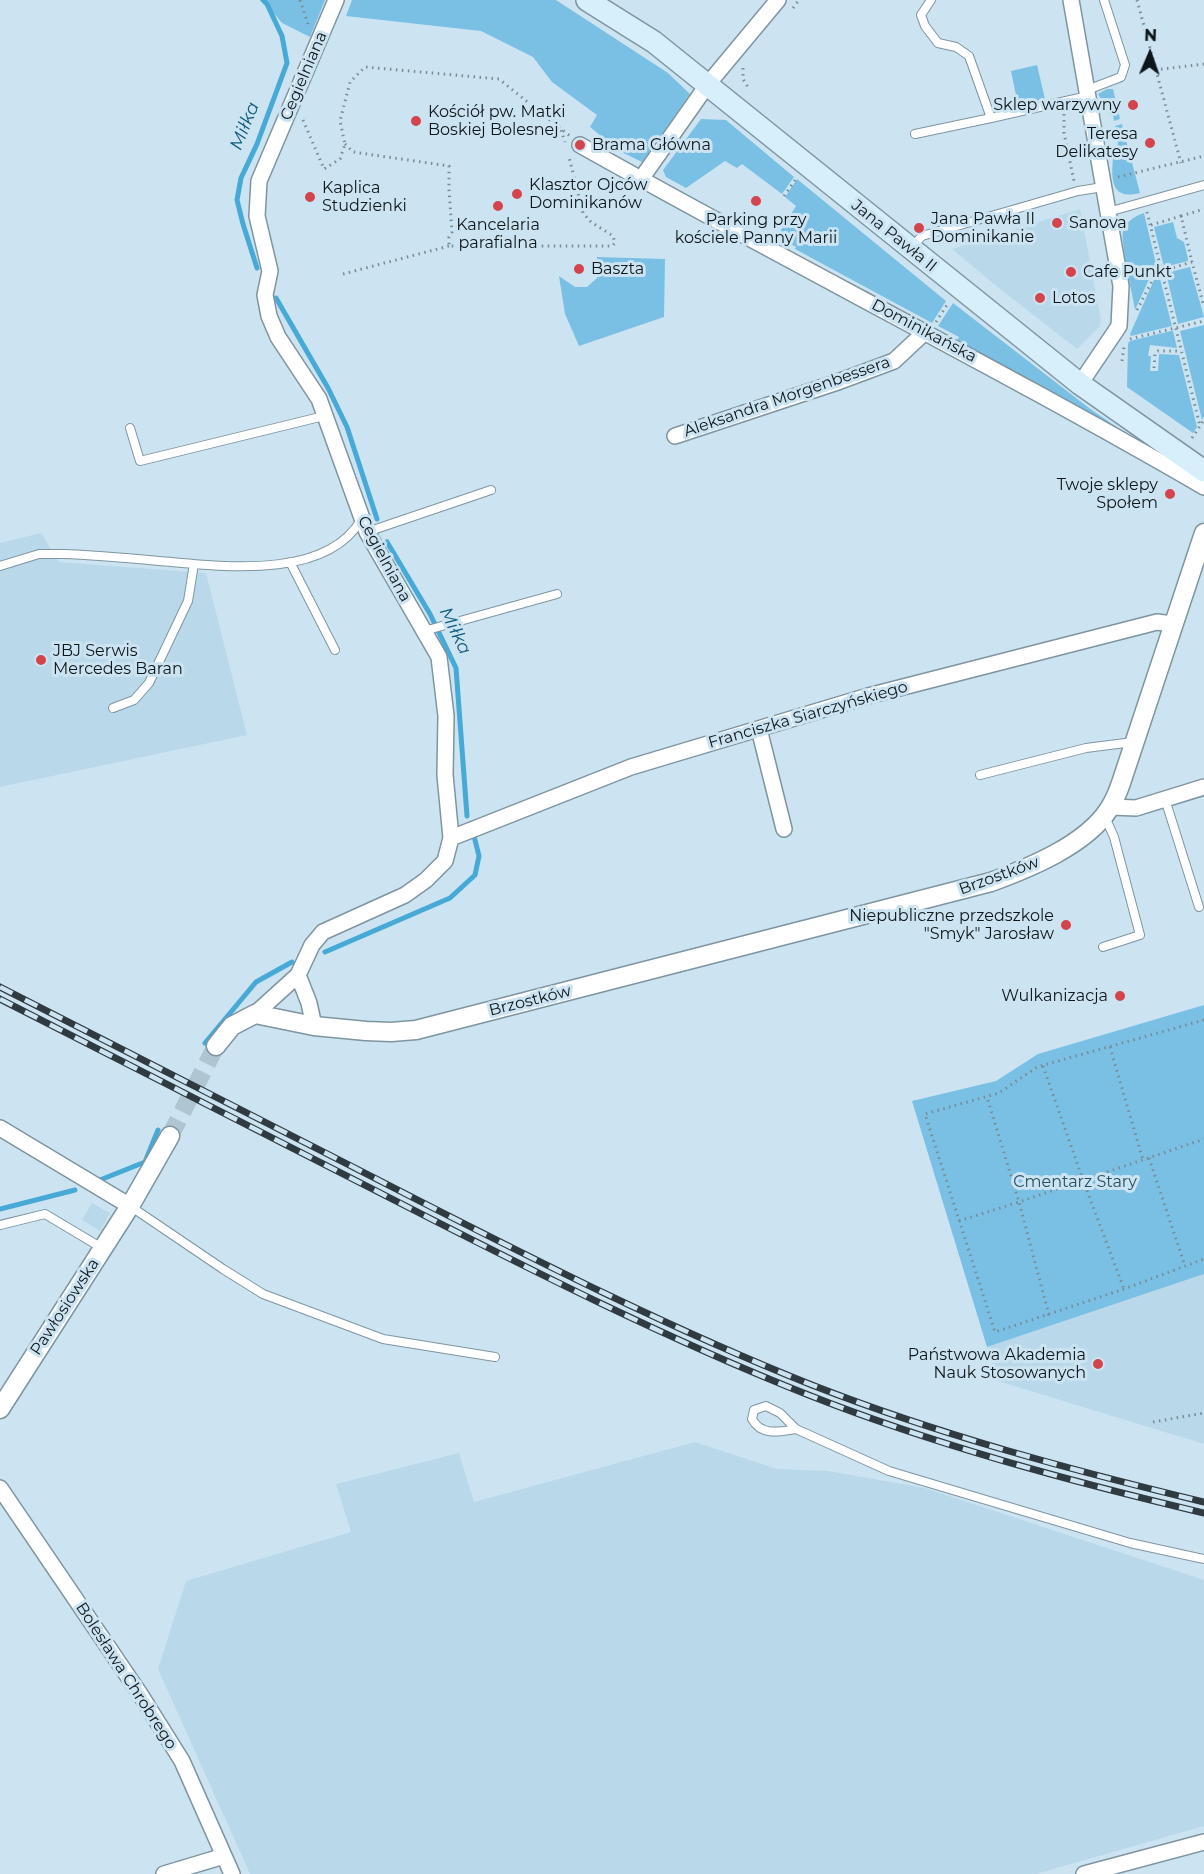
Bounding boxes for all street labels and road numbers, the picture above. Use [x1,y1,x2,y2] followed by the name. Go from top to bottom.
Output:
[277,29,331,123] street label: Cegielniana
[848,196,940,276] street label: Jana Pawła II
[868,295,980,367] street label: Dominikańska
[681,353,893,441] street label: Aleksandra Morgenbessera
[353,513,415,605] street label: Cegielniana
[706,677,910,753] street label: Franciszka Siarczyńskiego
[956,853,1042,899] street label: Brzostków
[487,982,573,1020] street label: Brzostków
[27,1255,103,1359] street label: Pawłosiowska
[71,1599,181,1753] street label: Bolesława Chrobrego

